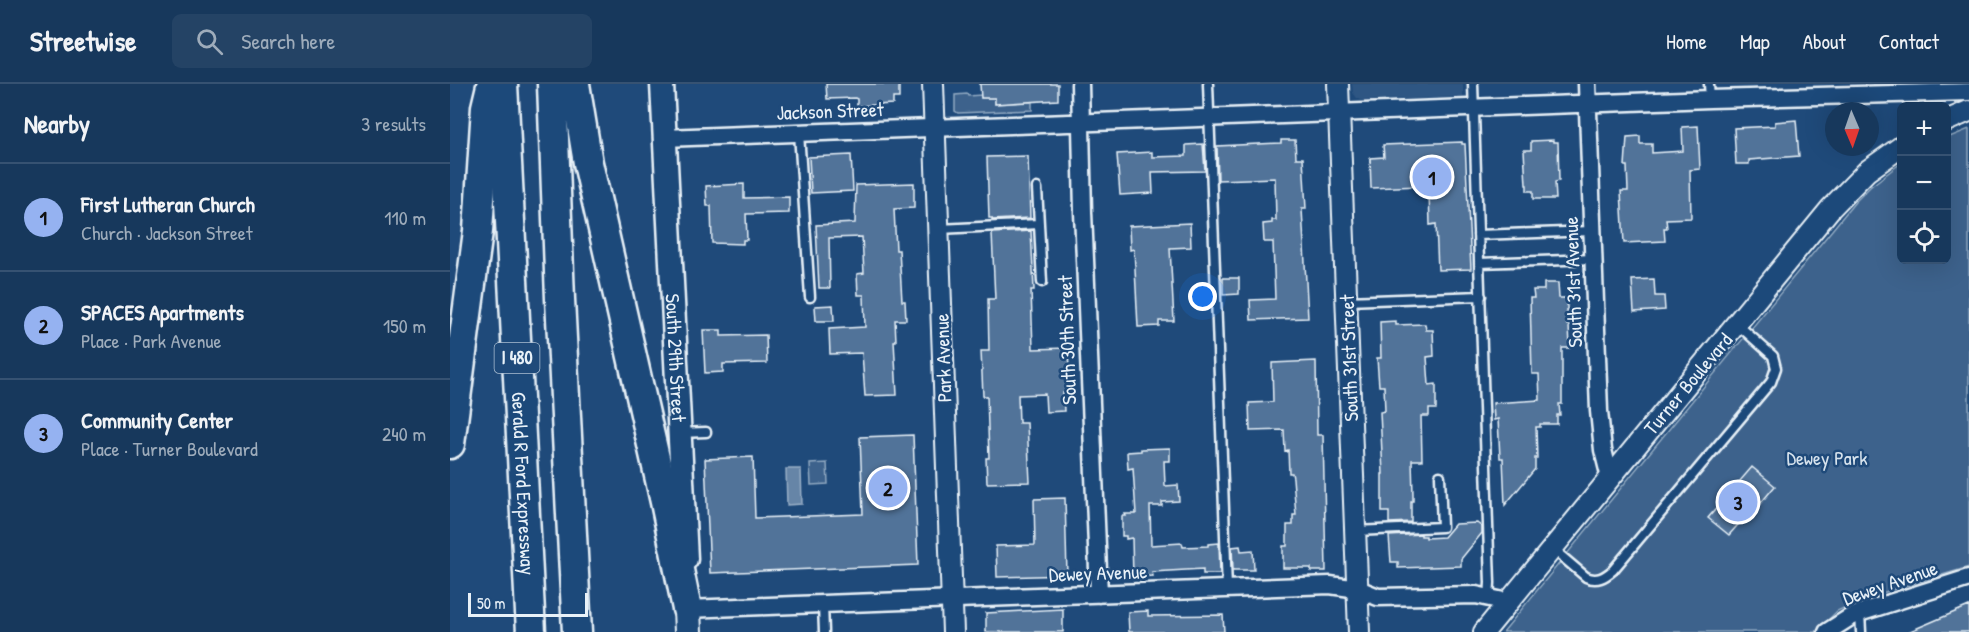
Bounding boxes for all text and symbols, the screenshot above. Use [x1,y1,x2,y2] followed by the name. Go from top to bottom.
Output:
[172,14,592,68] search box
[30,22,136,60] text: Streetwise
[193,25,226,58] icon: search
[241,26,335,56] text: Search here
[1666,27,1707,56] text: Home
[1740,27,1770,56] text: Map
[1803,27,1846,56] text: About
[1879,27,1939,56] text: Contact
[776,95,885,126] street label: Jackson Street
[1825,102,1879,156] north arrow
[1897,102,1951,264] map controls
[1897,102,1951,156] button: +
[24,106,90,141] text: Nearby
[361,110,426,137] text: 3 results
[1412,154,1452,200] pin: 1
[1897,156,1951,210] button: −
[81,189,255,219] text: First Lutheran Church
[40,204,47,231] text: 1
[384,204,426,231] text: 110 m
[1897,210,1951,264] button: locate
[1557,216,1588,348] street label: South 31st Avenue
[81,219,253,246] text: Church · Jackson Street
[1051,274,1082,405] street label: South 30th Street
[1188,282,1217,311] your location
[660,293,693,424] street label: South 29th Street
[1333,293,1364,422] street label: South 31st Street
[81,297,244,327] text: SPACES Apartments
[39,312,48,339] text: 2
[383,312,426,339] text: 150 m
[927,313,958,403] street label: Park Avenue
[81,327,221,354] text: Place · Park Avenue
[1637,327,1738,440] street label: Turner Boulevard
[494,343,540,373] road number: I 480
[506,391,542,576] street label: Gerald R Ford Expressway
[81,405,233,435] text: Community Center
[39,420,48,447] text: 3
[382,420,426,447] text: 240 m
[81,435,258,462] text: Place · Turner Boulevard
[1786,444,1868,471] park label: Dewey Park
[868,466,908,510] pin: 2
[1718,480,1758,524] pin: 3
[1839,554,1941,611] street label: Dewey Avenue
[1048,557,1148,588] street label: Dewey Avenue
[468,590,588,618] scale bar
[477,592,506,614] text: 50 m

